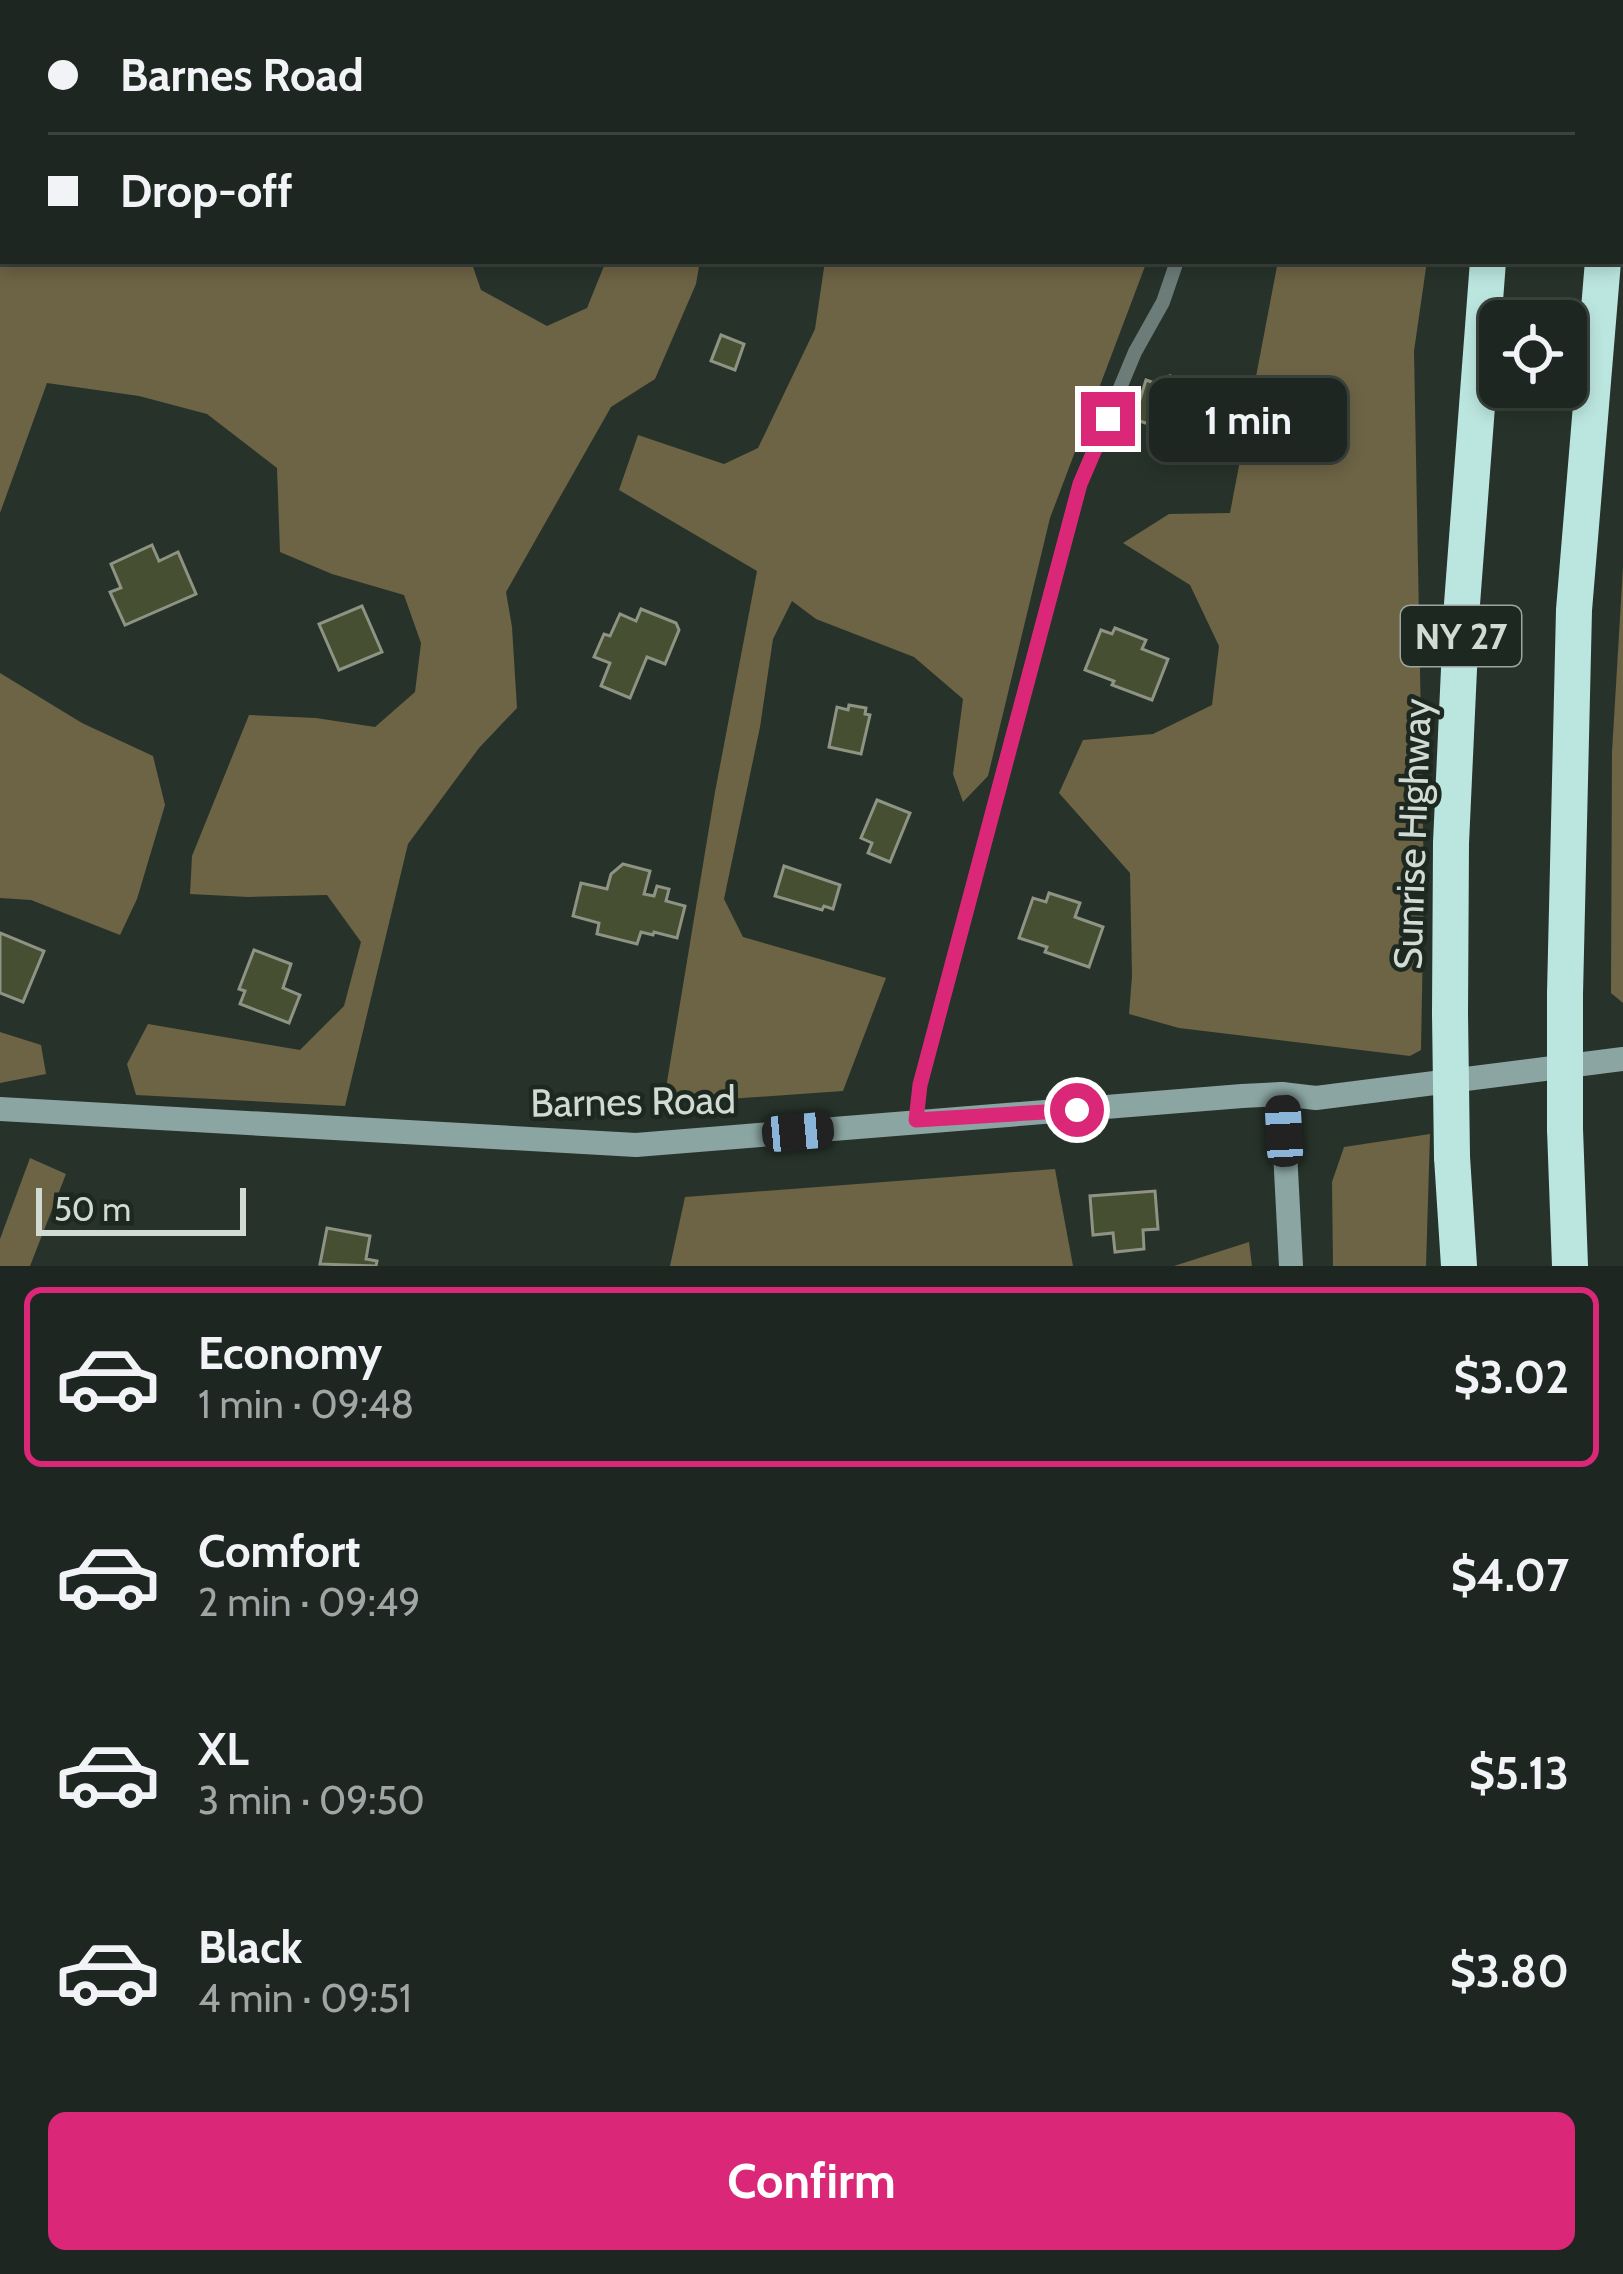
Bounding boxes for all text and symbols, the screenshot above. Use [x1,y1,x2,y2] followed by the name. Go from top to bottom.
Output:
[120,48,364,102] text: Barnes Road
[120,164,293,218] text: Drop-off
[1479,300,1587,408] map controls
[1479,300,1587,408] button: locate
[1150,377,1348,461] callout: 1 min
[1081,392,1135,446] route end
[1204,396,1292,444] text: 1 min
[1401,606,1521,666] road number: NY 27
[1383,697,1441,971] street label: Sunrise Highway
[530,1075,736,1127] street label: Barnes Road
[1050,1083,1104,1137] route start
[1264,1094,1304,1168] car
[761,1111,835,1153] car
[36,1182,246,1235] scale bar
[54,1189,131,1229] text: 50 m
[54,1323,162,1431] icon: car
[198,1326,382,1380] text: Economy
[1453,1350,1569,1404] text: $3.02
[198,1380,414,1428] text: 1 min · 09:48
[54,1521,162,1629] icon: car
[198,1524,361,1578] text: Comfort
[1451,1548,1569,1602] text: $4.07
[198,1578,421,1626] text: 2 min · 09:49
[54,1719,162,1827] icon: car
[198,1722,249,1776] text: XL
[1469,1746,1569,1800] text: $5.13
[198,1776,425,1824] text: 3 min · 09:50
[54,1917,162,2025] icon: car
[198,1920,302,1974] text: Black
[1450,1944,1569,1998] text: $3.80
[198,1974,412,2022] text: 4 min · 09:51
[48,2112,1575,2250] button: Confirm

